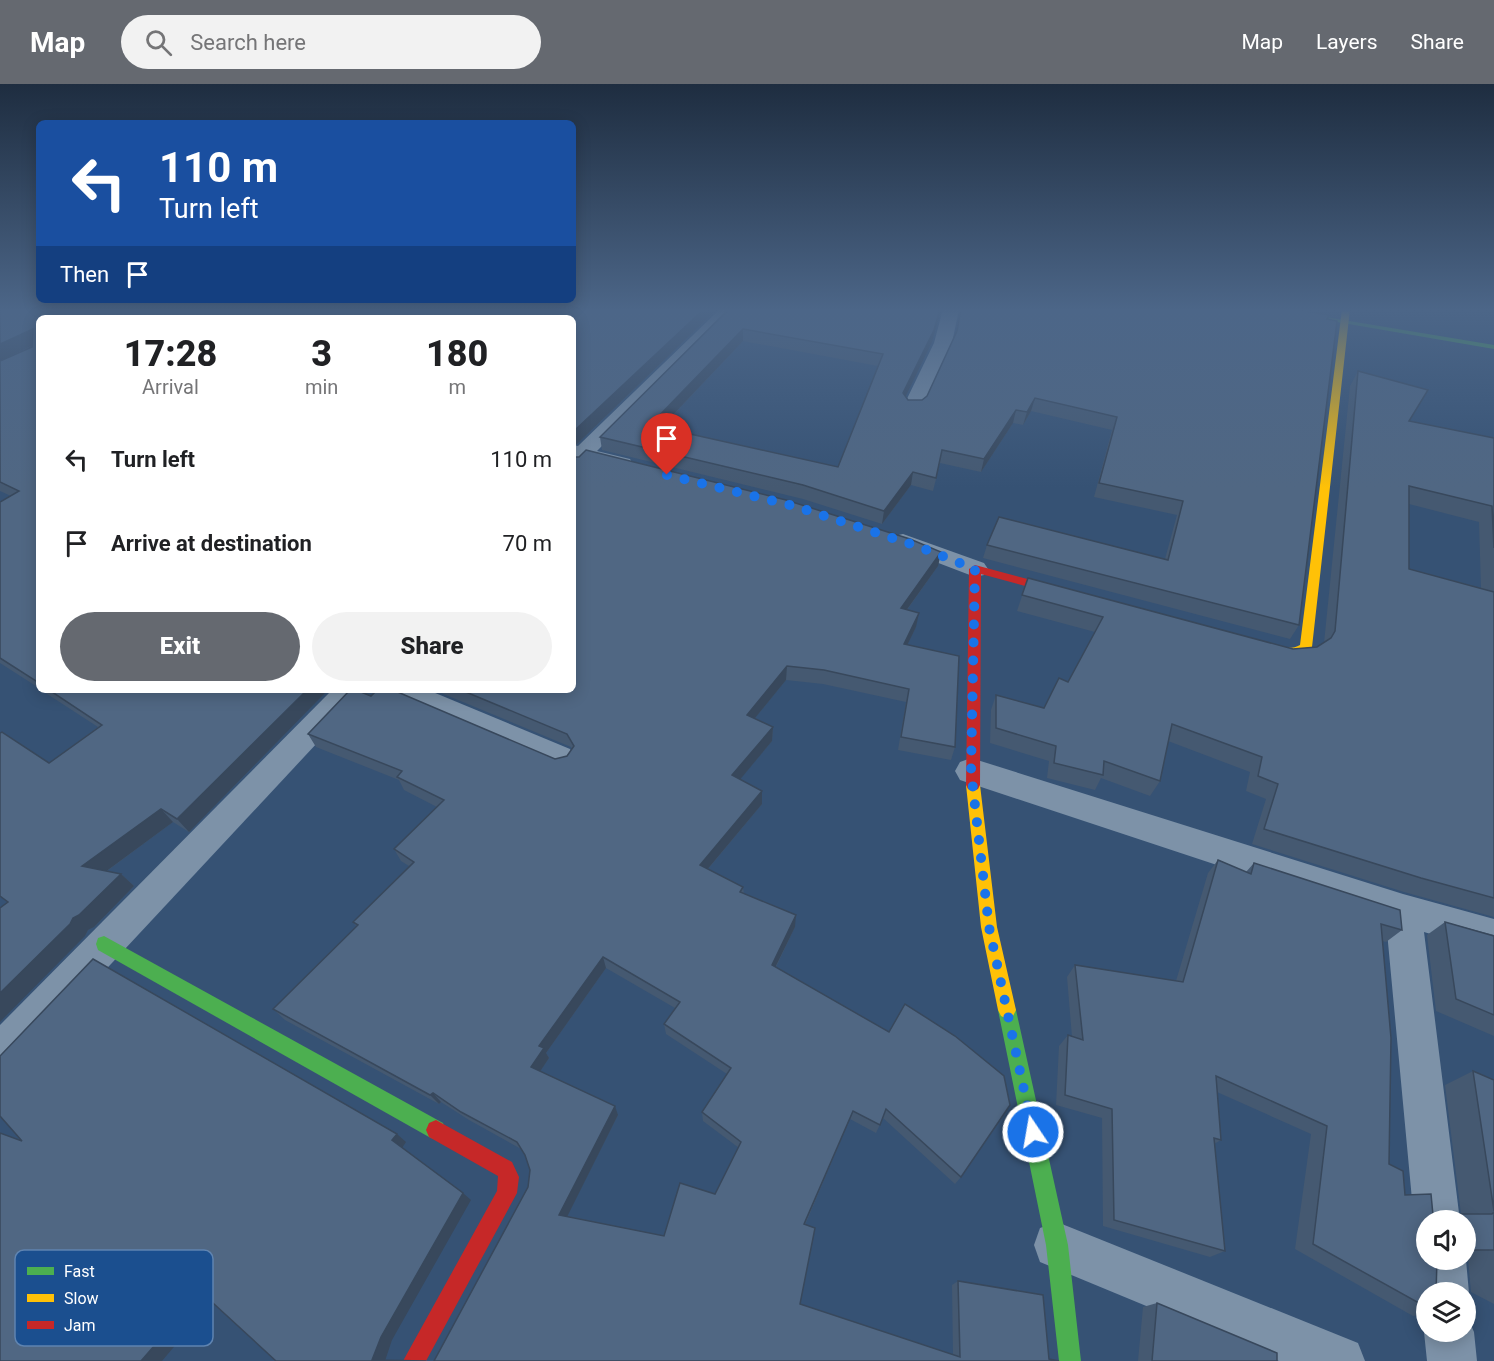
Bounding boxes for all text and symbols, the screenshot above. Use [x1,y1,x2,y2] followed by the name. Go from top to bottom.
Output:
[121,15,541,69] search box
[30,26,85,59] text: Map
[142,26,175,59] icon: search
[190,30,306,55] text: Search here
[1241,30,1283,54] text: Map
[1316,30,1377,54] text: Layers
[1410,30,1464,54] text: Share
[159,143,278,192] text: 110 m
[60,144,138,222] icon: left
[159,193,259,225] text: Turn left
[121,258,154,291] icon: arrive
[60,262,109,287] text: Then
[124,333,217,375] text: 17:28
[311,333,332,375] text: 3
[426,333,488,375] text: 180
[142,375,199,399] text: Arrival
[305,375,338,399] text: min
[448,375,466,399] text: m
[641,413,692,475] pin
[650,422,683,455] icon: arrive
[60,443,93,476] icon: left
[111,447,195,472] text: Turn left
[490,447,552,472] text: 110 m
[60,527,93,560] icon: arrive
[111,531,312,556] text: Arrive at destination
[503,531,552,556] text: 70 m
[60,612,300,681] button: Exit
[312,612,552,681] button: Share
[1001,1100,1065,1164] position arrow
[1416,1210,1476,1342] map controls
[1416,1210,1476,1270] button: sound
[15,1250,213,1346] legend
[64,1262,95,1281] text: Fast
[1416,1282,1476,1342] button: layers
[64,1289,99,1308] text: Slow
[64,1316,96,1335] text: Jam

